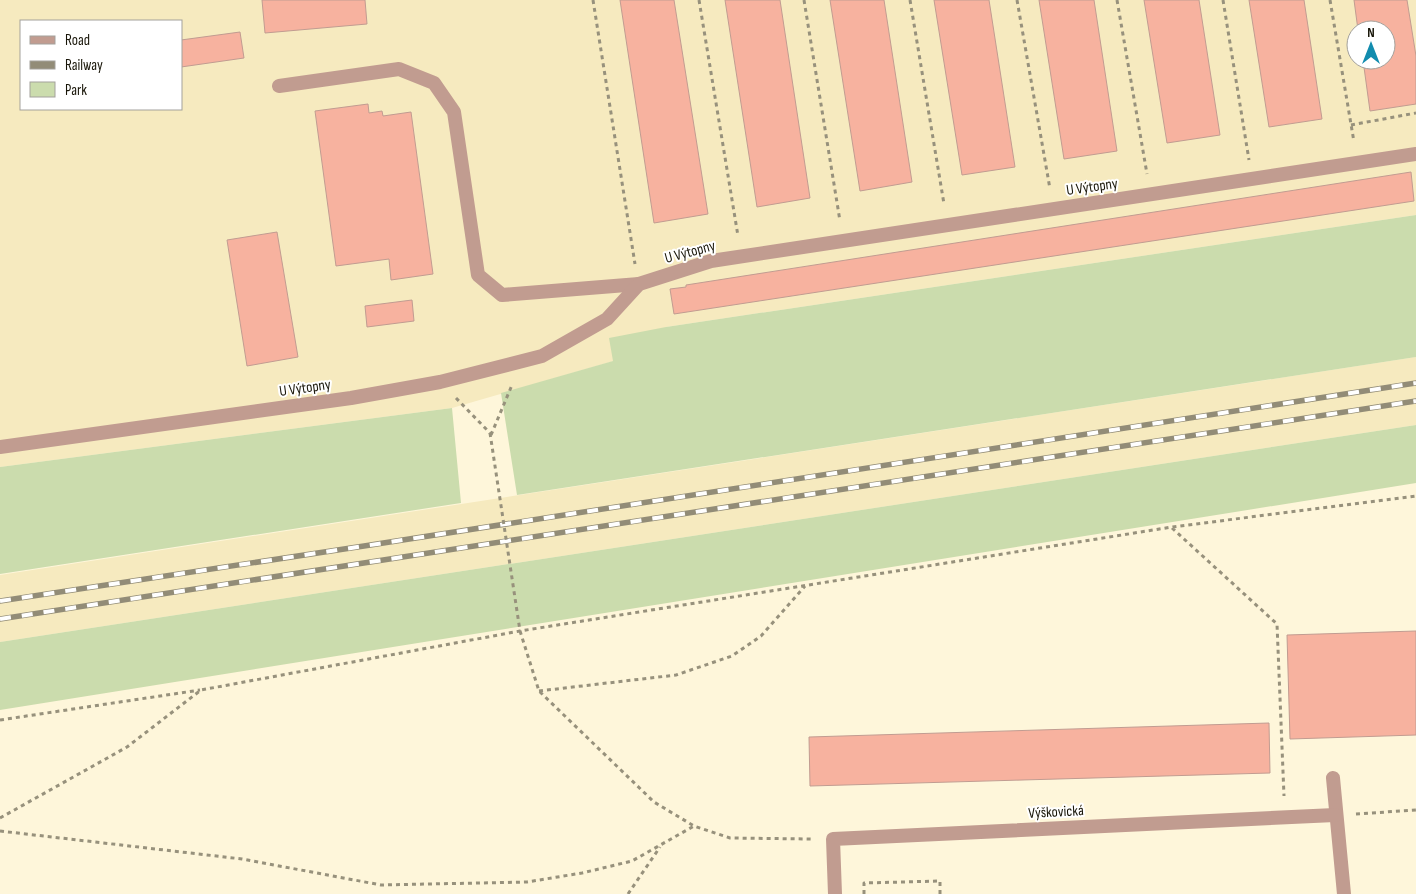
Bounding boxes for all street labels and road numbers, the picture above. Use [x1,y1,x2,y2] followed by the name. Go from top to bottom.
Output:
[1065,174,1119,200] street label: U Výtopny
[663,236,718,268] street label: U Výtopny
[278,375,332,401] street label: U Výtopny
[1028,801,1084,823] street label: Výškovická

